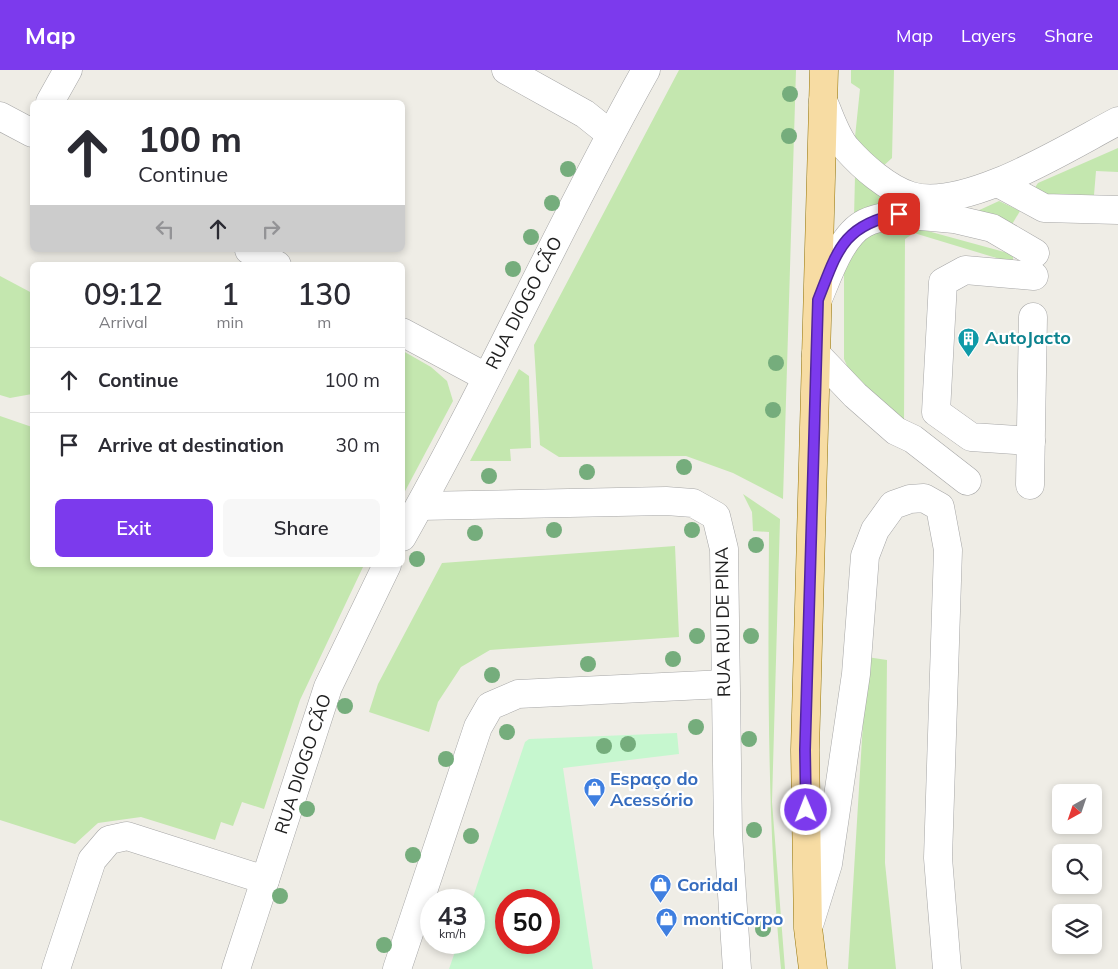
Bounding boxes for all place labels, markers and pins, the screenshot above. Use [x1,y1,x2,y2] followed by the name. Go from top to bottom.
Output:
[878,193,920,235] pin
[957,326,981,357] building icon: AutoJacto
[985,326,1071,349] place label: AutoJacto
[610,767,698,811] place label: Espaço do Acessório
[582,777,606,808] shop icon: Espaço do Acessório
[649,873,673,904] shop icon: Coridal
[677,873,738,896] place label: Coridal
[655,907,679,938] shop icon: montiCorpo
[683,907,783,930] place label: montiCorpo

